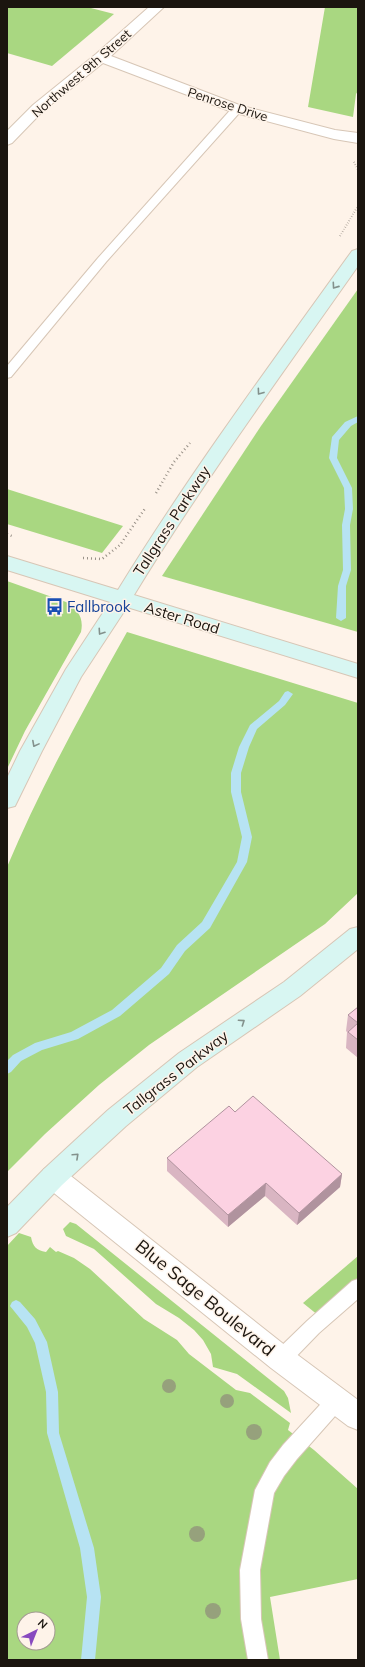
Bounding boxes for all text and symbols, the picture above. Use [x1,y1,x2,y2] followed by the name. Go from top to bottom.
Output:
[28,25,134,120] street label: Northwest 9th Street
[186,84,270,124] street label: Penrose Drive
[332,282,340,289] one-way arrow
[257,388,265,395] one-way arrow
[129,462,214,579] street label: Tallgrass Parkway
[44,597,64,617] bus stop icon: Fallbrook
[67,597,131,616] place label: Fallbrook
[142,597,222,638] street label: Aster Road
[98,628,106,635] one-way arrow
[32,740,40,747] one-way arrow
[238,1019,245,1027] one-way arrow
[120,1026,232,1119] street label: Tallgrass Parkway
[71,1153,79,1161] one-way arrow
[131,1234,280,1361] street label: Blue Sage Boulevard
[16,1611,56,1651] north arrow
[35,1616,51,1632] text: N

